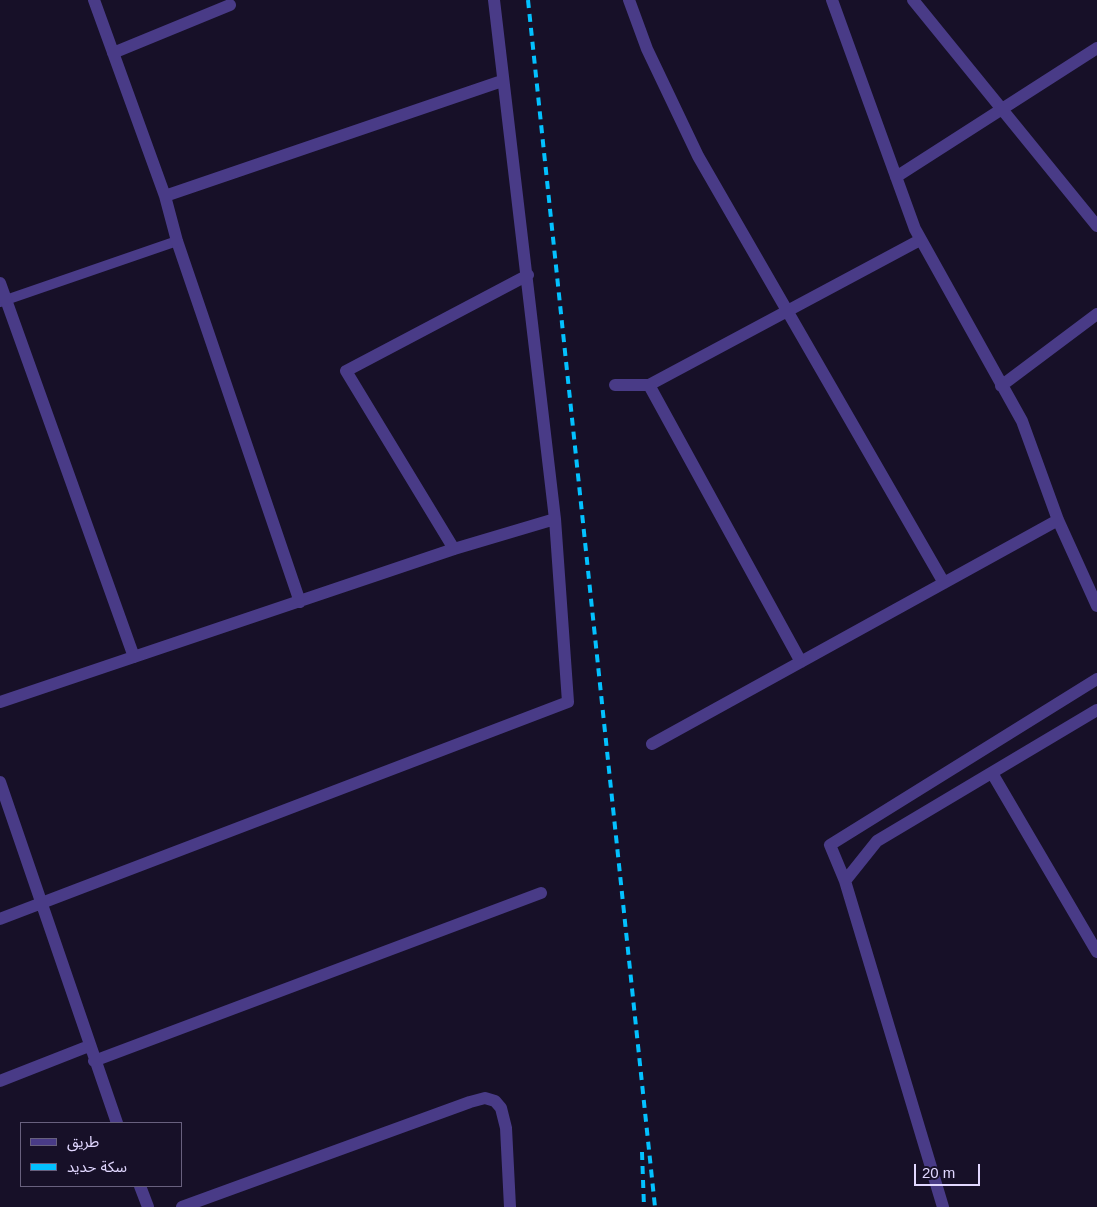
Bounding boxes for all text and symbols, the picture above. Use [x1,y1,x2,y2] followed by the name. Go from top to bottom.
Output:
[20,1122,182,1187] legend
[67,1133,99,1150] text: طريق
[917,1154,983,1186] scale bar
[67,1158,127,1175] text: سكة حديد
[922,1164,955,1181] text: 20 m

